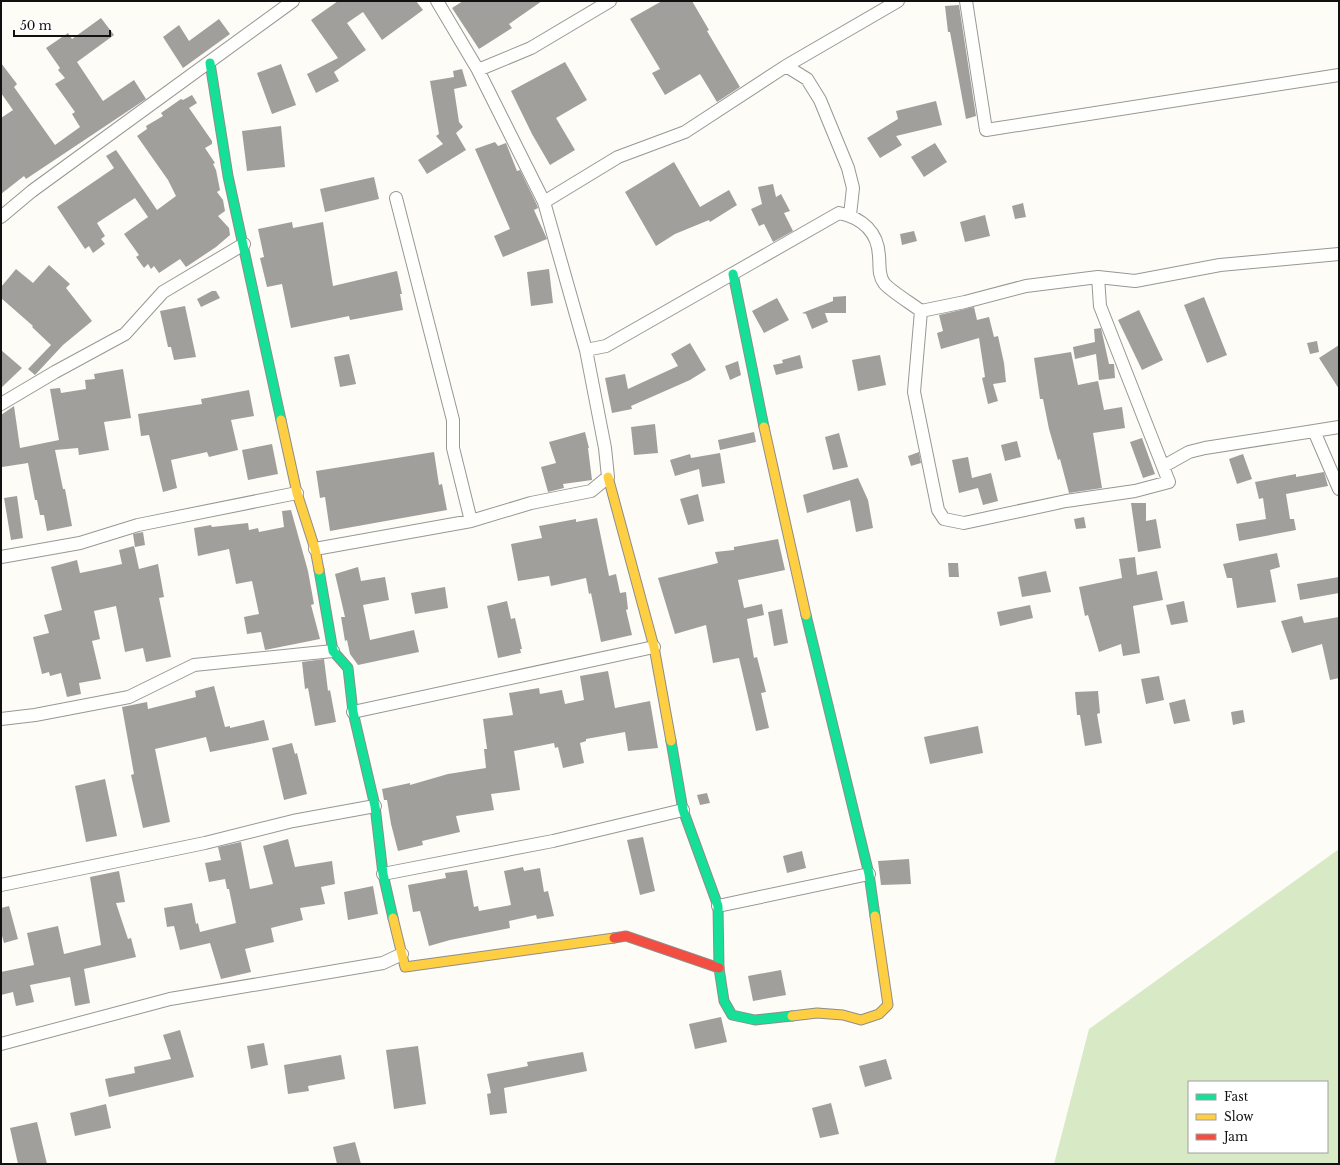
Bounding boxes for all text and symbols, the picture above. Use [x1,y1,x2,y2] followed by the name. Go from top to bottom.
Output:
[14,12,110,38] scale bar
[20,18,52,33] text: 50 m
[1188,1081,1328,1153] legend
[1224,1089,1249,1104] text: Fast
[1224,1109,1254,1124] text: Slow
[1222,1129,1248,1144] text: Jam

